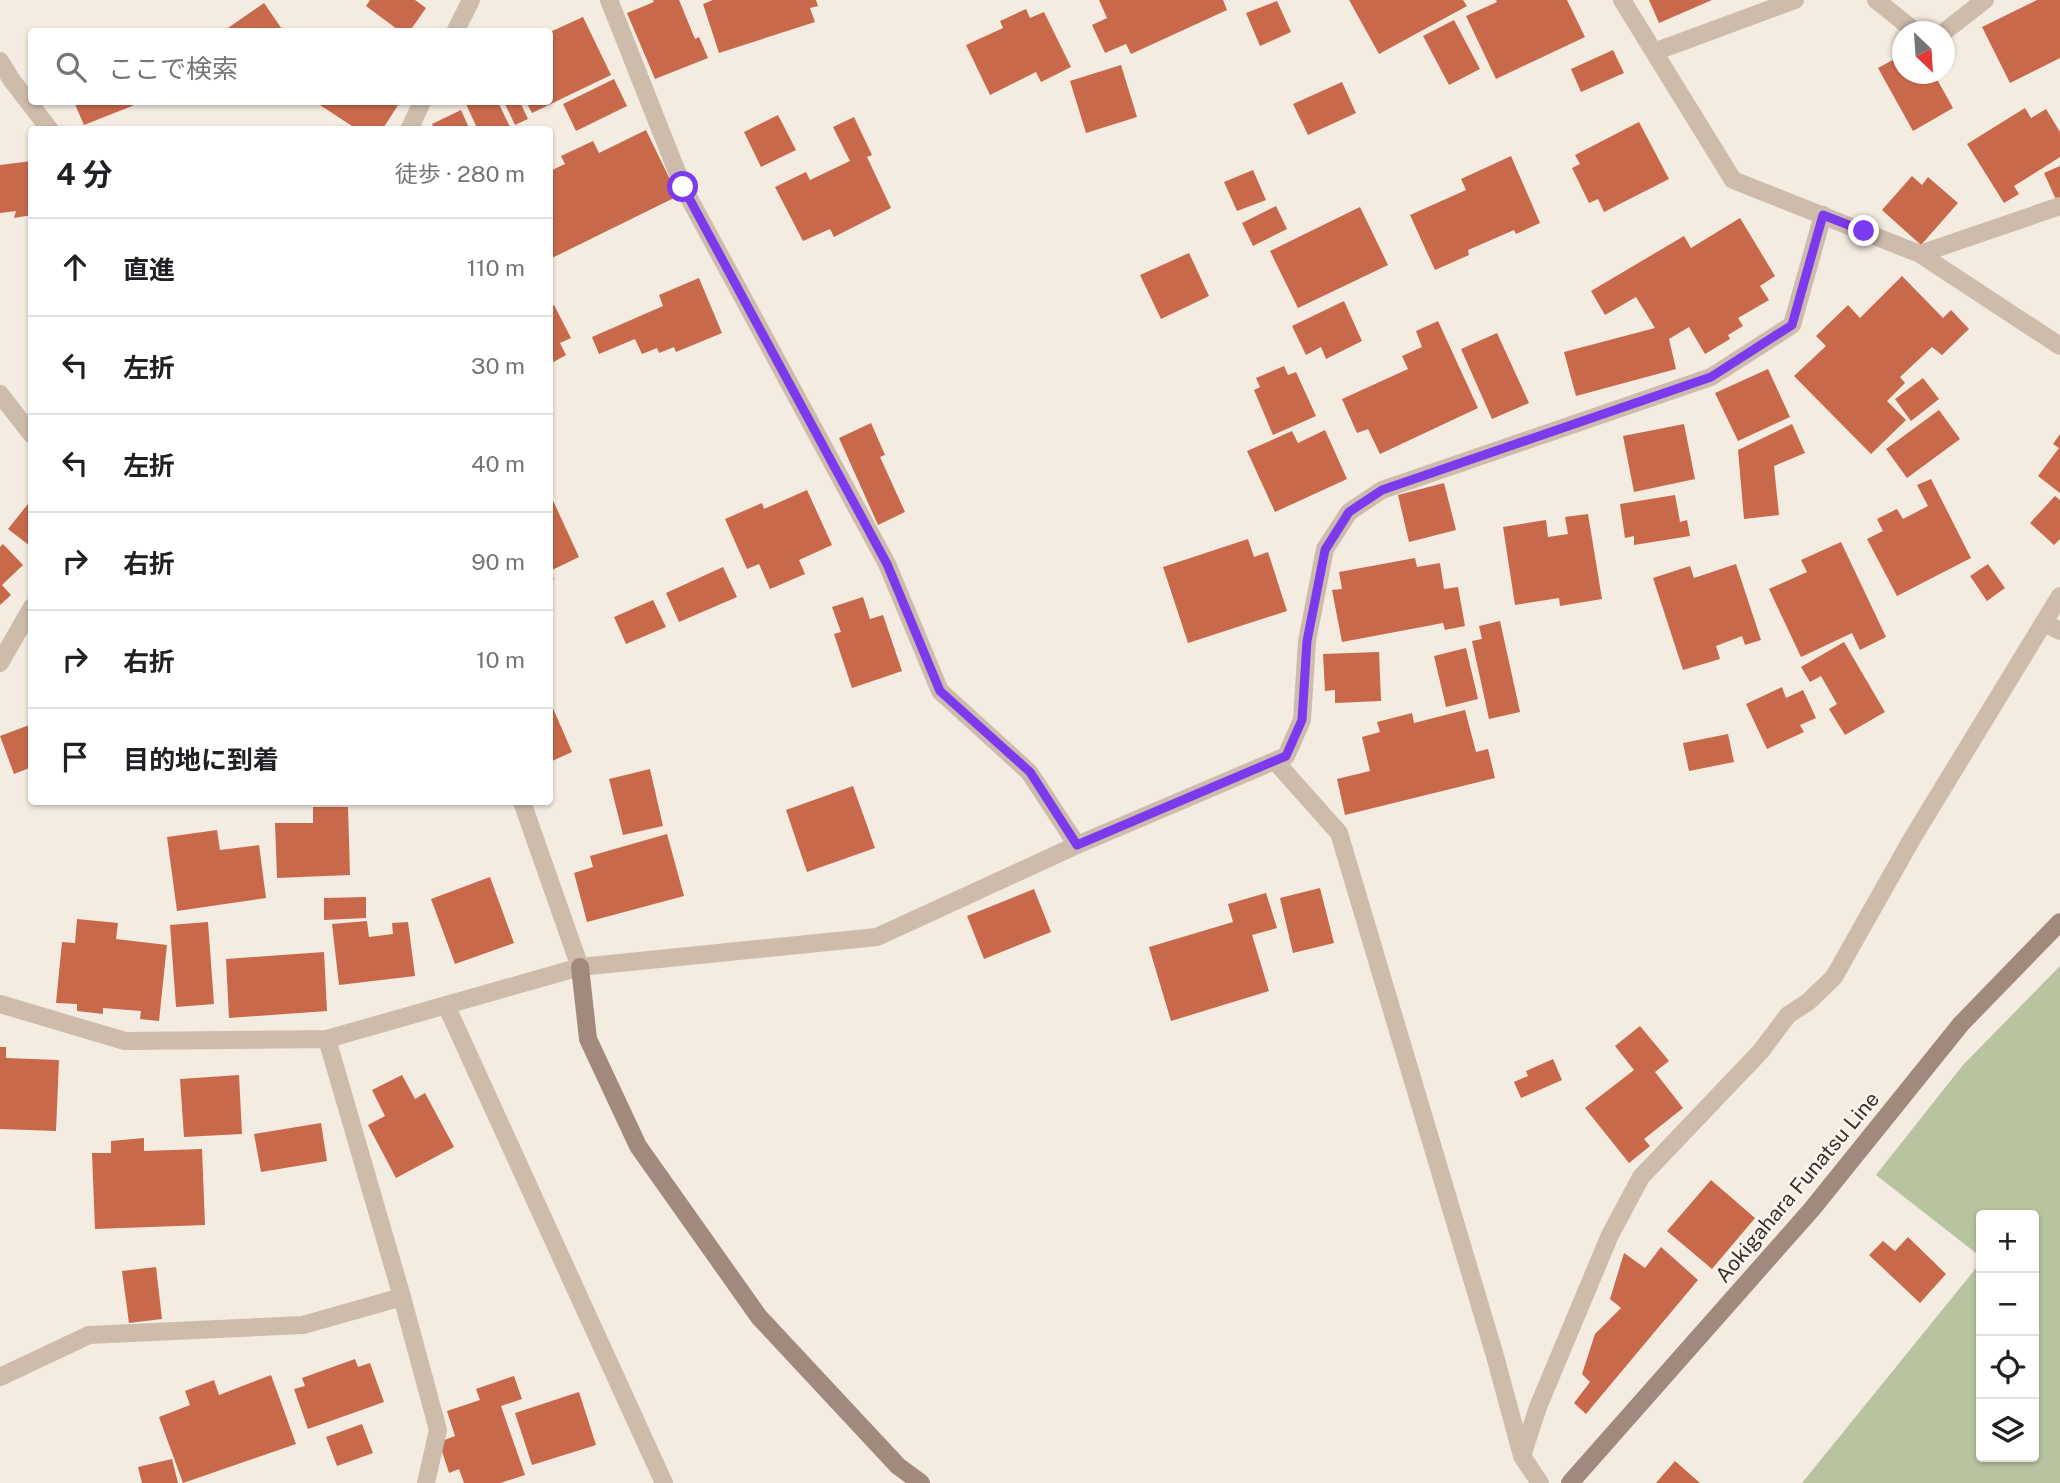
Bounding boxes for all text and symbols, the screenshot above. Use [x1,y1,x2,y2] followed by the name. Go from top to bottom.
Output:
[1892,21,1955,84] north arrow
[28,28,553,105] search box
[52,48,90,86] icon: search
[108,53,238,84] text: ここで検索
[56,156,112,192] text: 4 分
[395,160,525,187] text: 徒歩 · 280 m
[667,171,698,202] route start
[1848,215,1879,246] route end
[56,248,94,286] icon: ahead
[123,254,175,285] text: 直進
[467,254,525,281] text: 110 m
[56,346,94,384] icon: left
[123,352,175,383] text: 左折
[471,352,525,379] text: 30 m
[56,444,94,482] icon: left
[123,450,175,481] text: 左折
[471,450,525,477] text: 40 m
[56,542,94,580] icon: right
[123,548,175,579] text: 右折
[471,548,525,575] text: 90 m
[56,640,94,678] icon: right
[123,646,175,677] text: 右折
[476,646,525,673] text: 10 m
[56,738,94,776] icon: arrive
[123,744,279,775] text: 目的地に到着
[1710,1086,1884,1288] street label: Aokigahara Funatsu Line
[1976,1210,2039,1462] map controls
[1976,1210,2039,1273] button: +
[1976,1273,2039,1336] button: −
[1976,1336,2039,1399] button: locate
[1976,1399,2039,1462] button: layers

